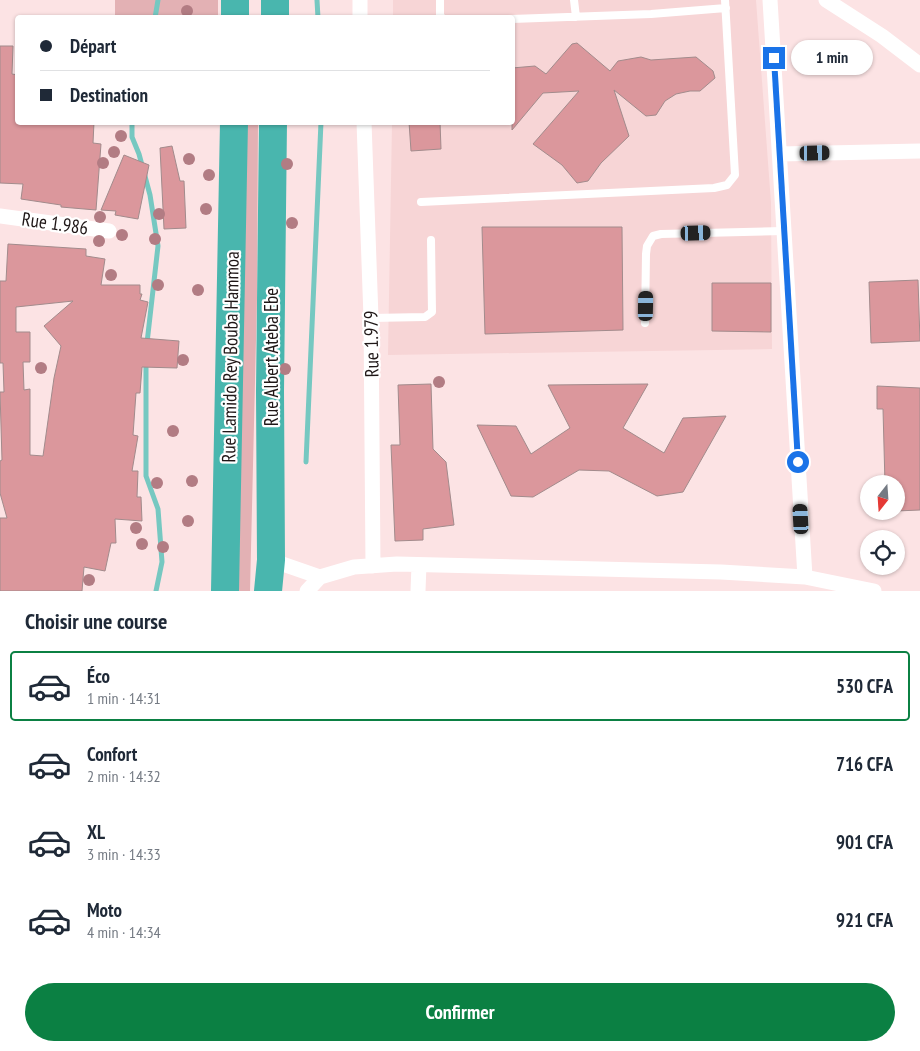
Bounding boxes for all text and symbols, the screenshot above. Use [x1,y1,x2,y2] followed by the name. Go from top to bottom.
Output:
[70,34,116,58] text: Départ
[792,40,874,76] callout: 1 min
[763,47,785,69] route end
[816,47,848,67] text: 1 min
[70,83,148,107] text: Destination
[799,145,830,161] car
[20,206,90,240] street label: Rue 1.986
[680,225,711,241] car
[216,251,244,463] street label: Rue Lamido Rey Bouba Hammoa
[259,288,283,426] street label: Rue Albert Ateba Ebe
[638,291,653,321] car
[358,310,384,378] street label: Rue 1.979
[787,451,809,473] route start
[860,475,905,520] north arrow
[860,475,905,575] map controls
[792,504,809,534] car
[860,530,905,575] button: locate
[25,607,167,635] text: Choisir une course
[27,664,72,709] icon: car
[87,664,110,688] text: Éco
[836,674,893,698] text: 530 CFA
[87,688,161,708] text: 1 min · 14:31
[27,742,72,787] icon: car
[87,742,137,766] text: Confort
[836,752,893,776] text: 716 CFA
[87,766,161,786] text: 2 min · 14:32
[27,820,72,865] icon: car
[87,820,105,844] text: XL
[836,830,893,854] text: 901 CFA
[87,844,161,864] text: 3 min · 14:33
[27,898,72,943] icon: car
[87,898,122,922] text: Moto
[836,908,893,932] text: 921 CFA
[87,922,161,942] text: 4 min · 14:34
[25,983,895,1041] button: Confirmer

